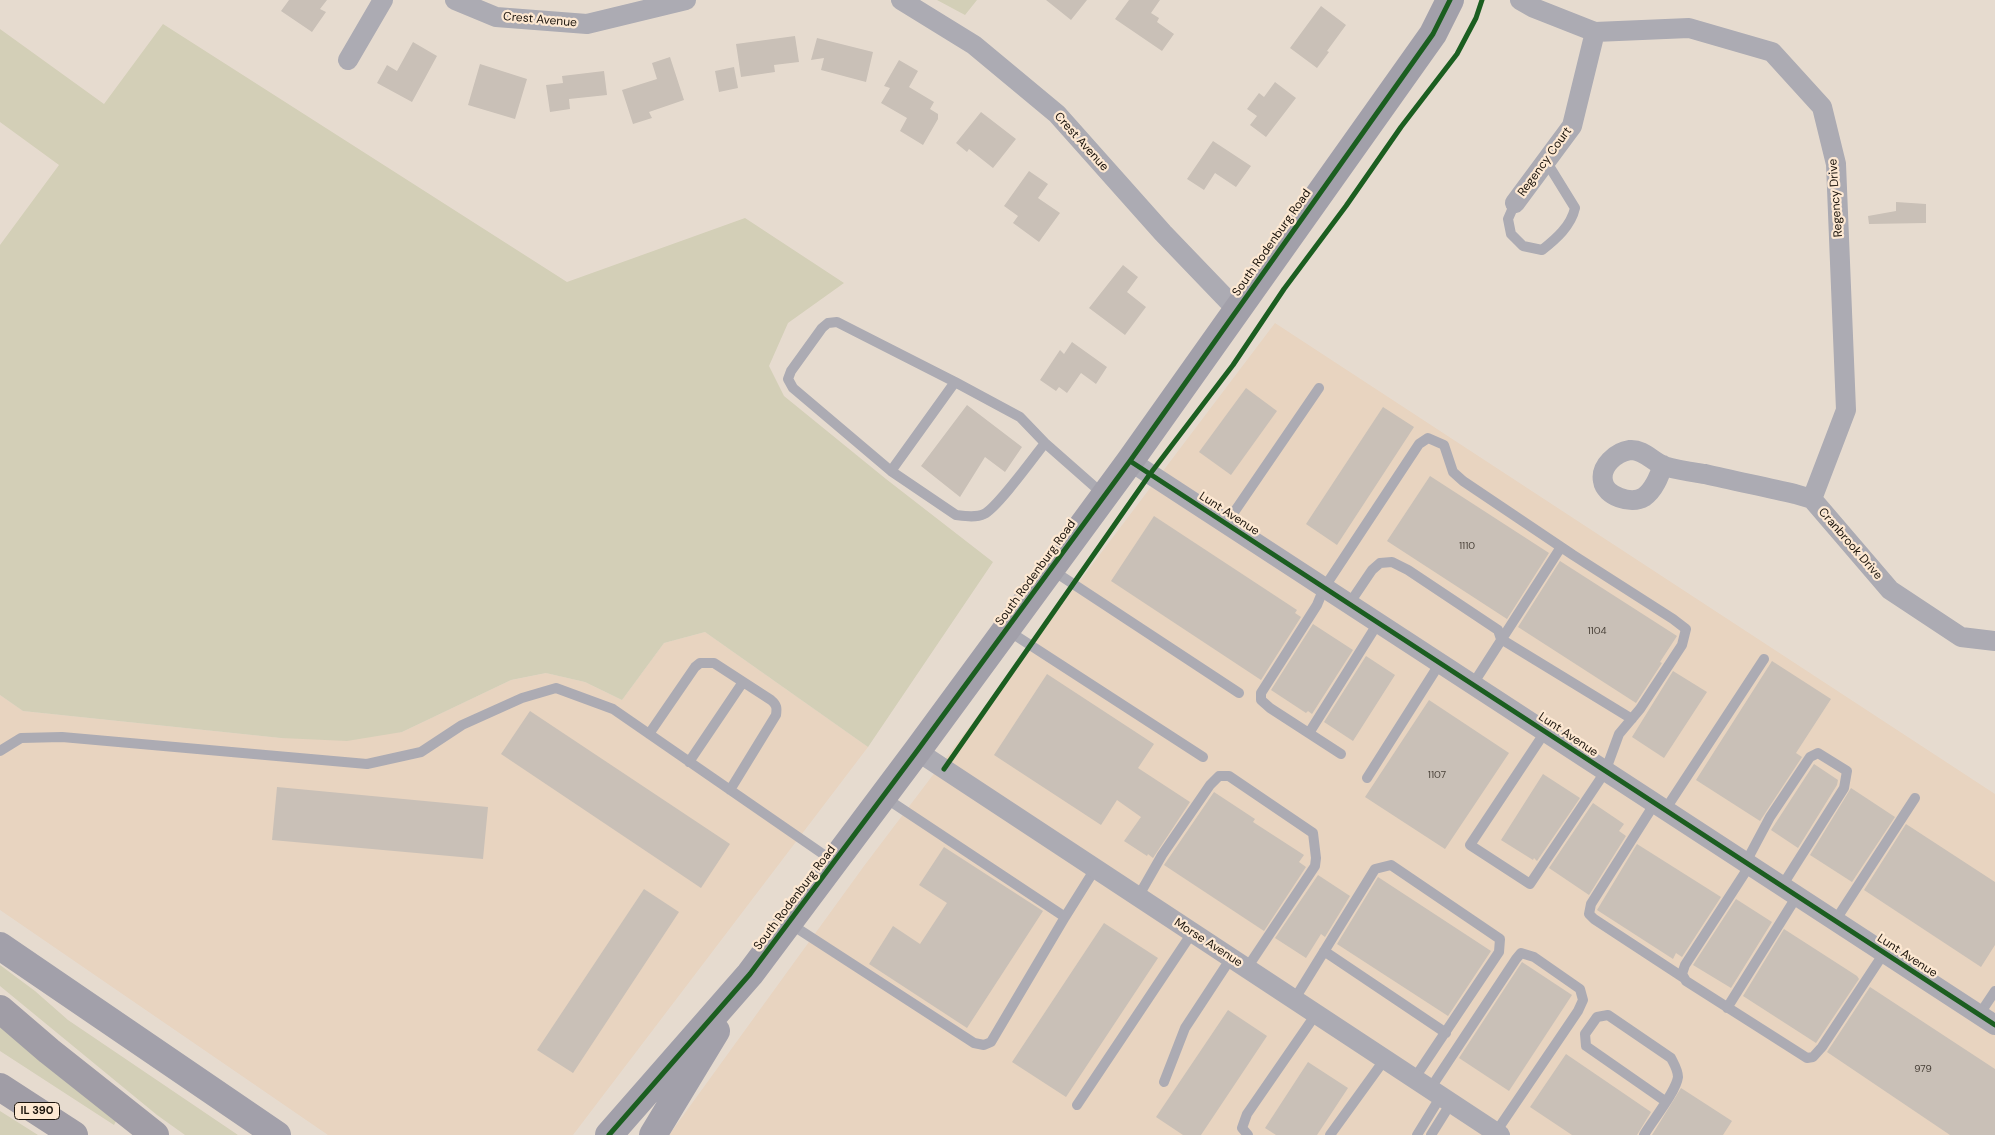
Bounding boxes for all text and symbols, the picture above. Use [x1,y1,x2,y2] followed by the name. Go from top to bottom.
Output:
[502,10,578,30] street label: Crest Avenue
[1051,110,1111,174] street label: Crest Avenue
[1515,125,1575,199] street label: Regency Court
[1826,158,1846,238] street label: Regency Drive
[1230,187,1314,299] street label: South Rodenburg Road
[1196,489,1262,539] street label: Lunt Avenue
[1815,505,1885,583] street label: Cranbrook Drive
[993,517,1079,629] street label: South Rodenburg Road
[1459,540,1475,552] house number: 1110
[1587,625,1607,637] house number: 1104
[1535,710,1601,760] street label: Lunt Avenue
[1428,769,1446,781] house number: 1107
[751,843,839,953] street label: South Rodenburg Road
[1171,916,1245,970] street label: Morse Avenue
[1874,931,1940,981] street label: Lunt Avenue
[1914,1063,1932,1075] house number: 979
[15,1102,60,1120] road number: IL 390

